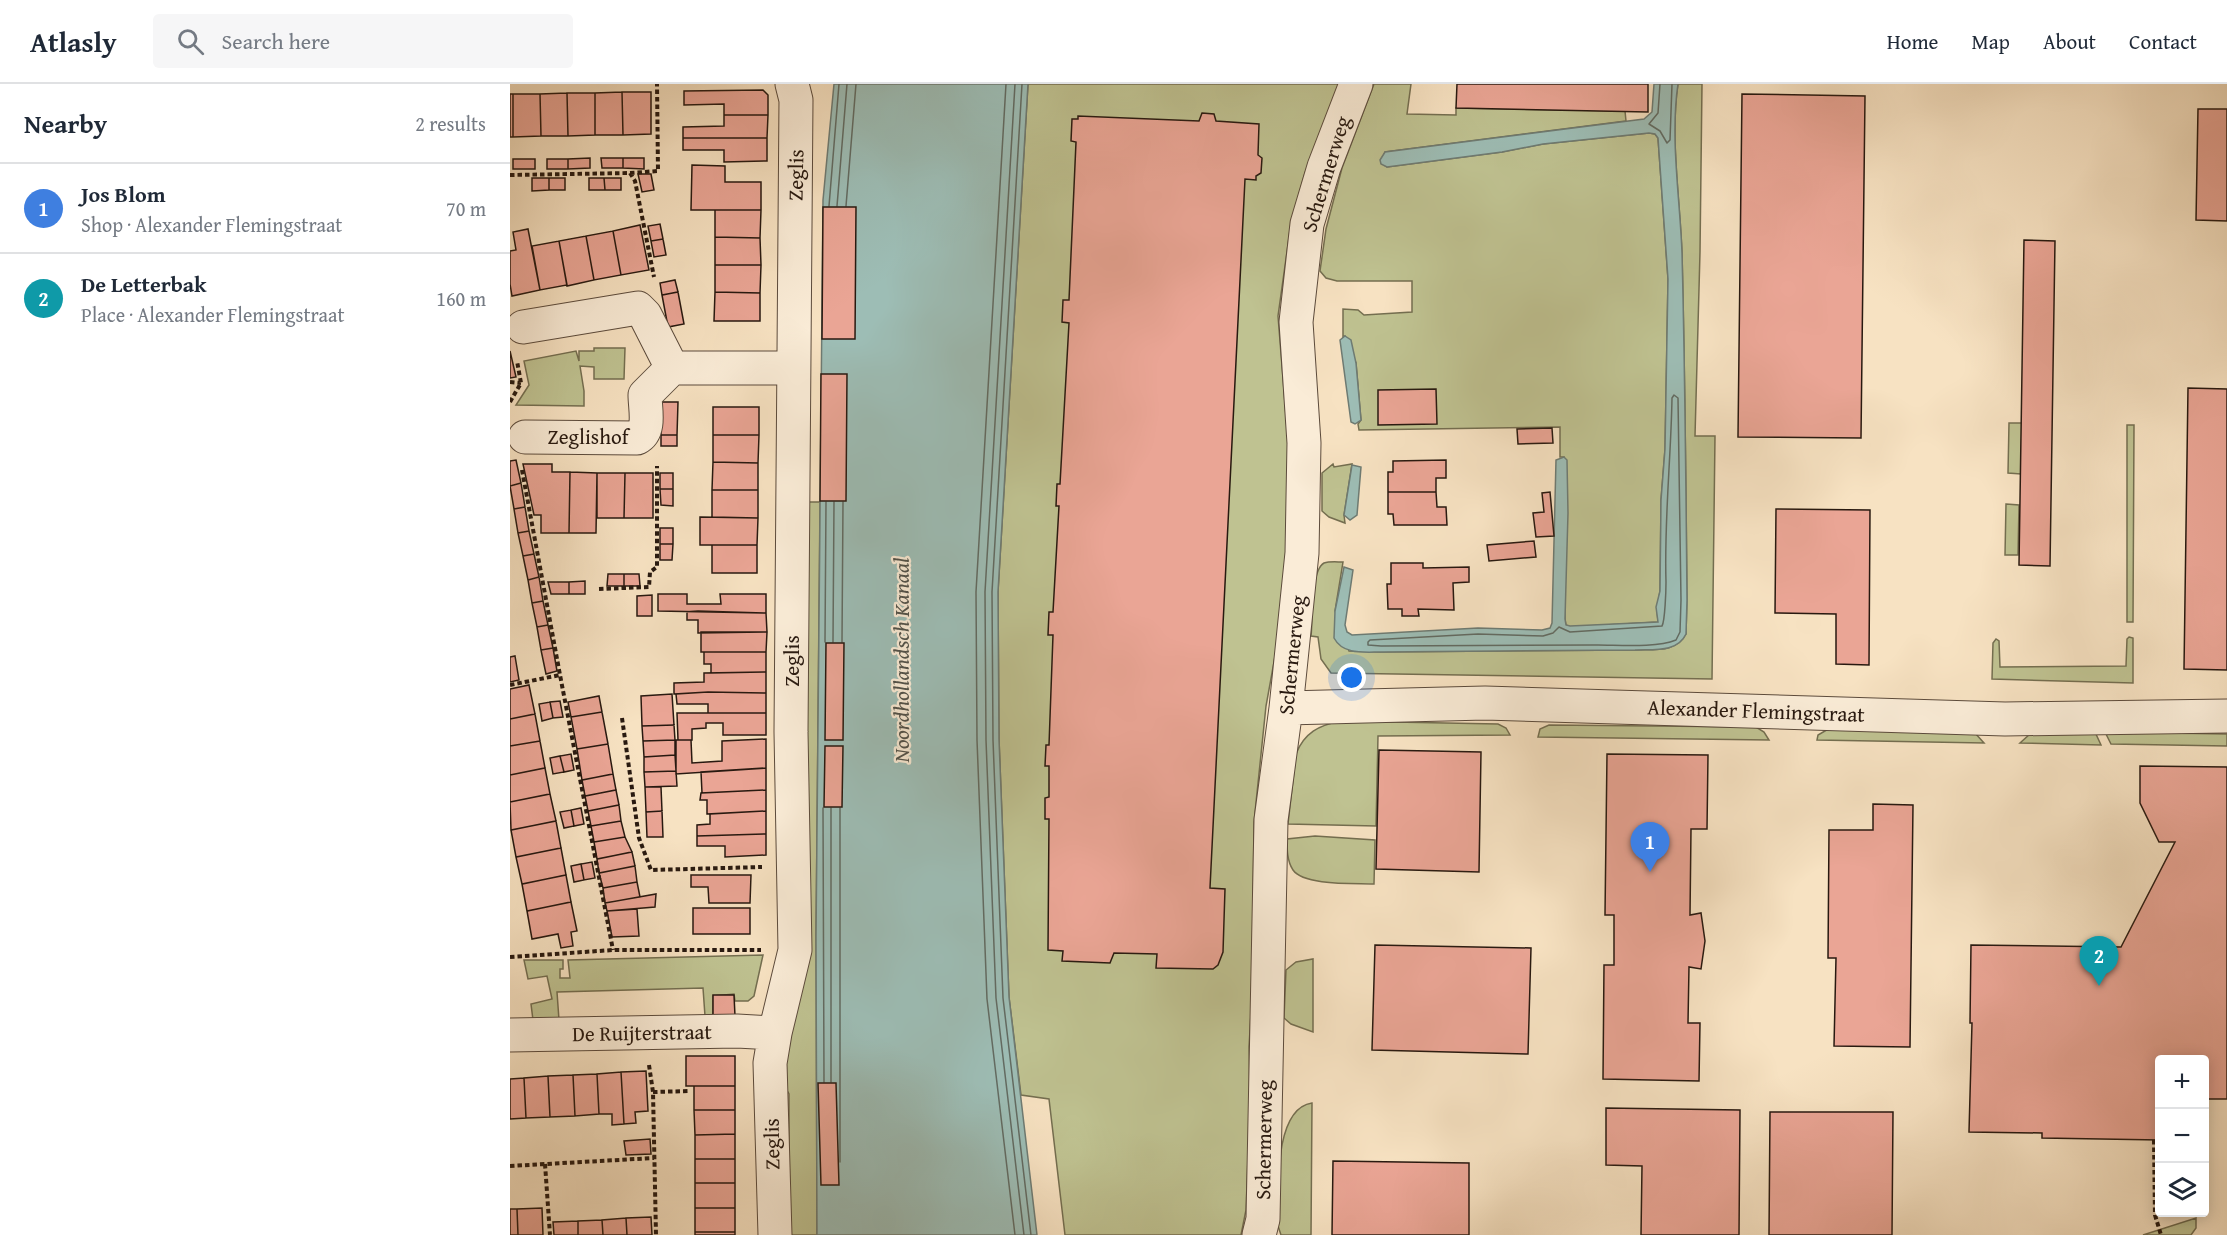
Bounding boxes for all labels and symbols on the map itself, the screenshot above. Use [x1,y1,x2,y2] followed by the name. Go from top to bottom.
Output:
[1293,111,1358,236] street label: Schermerweg
[780,149,811,201] street label: Zeglis
[548,421,631,452] street label: Zeglishof
[885,558,917,763] water label: Noordhollandsch Kanaal
[1270,593,1313,716] street label: Schermerweg
[776,635,807,687] street label: Zeglis
[1337,663,1366,692] your location
[1647,691,1866,730] street label: Alexander Flemingstraat
[1630,822,1670,872] pin: 1
[2080,936,2118,986] pin: 2
[572,1016,713,1049] street label: De Ruijterstraat
[1247,1079,1280,1200] street label: Schermerweg
[756,1118,787,1170] street label: Zeglis

